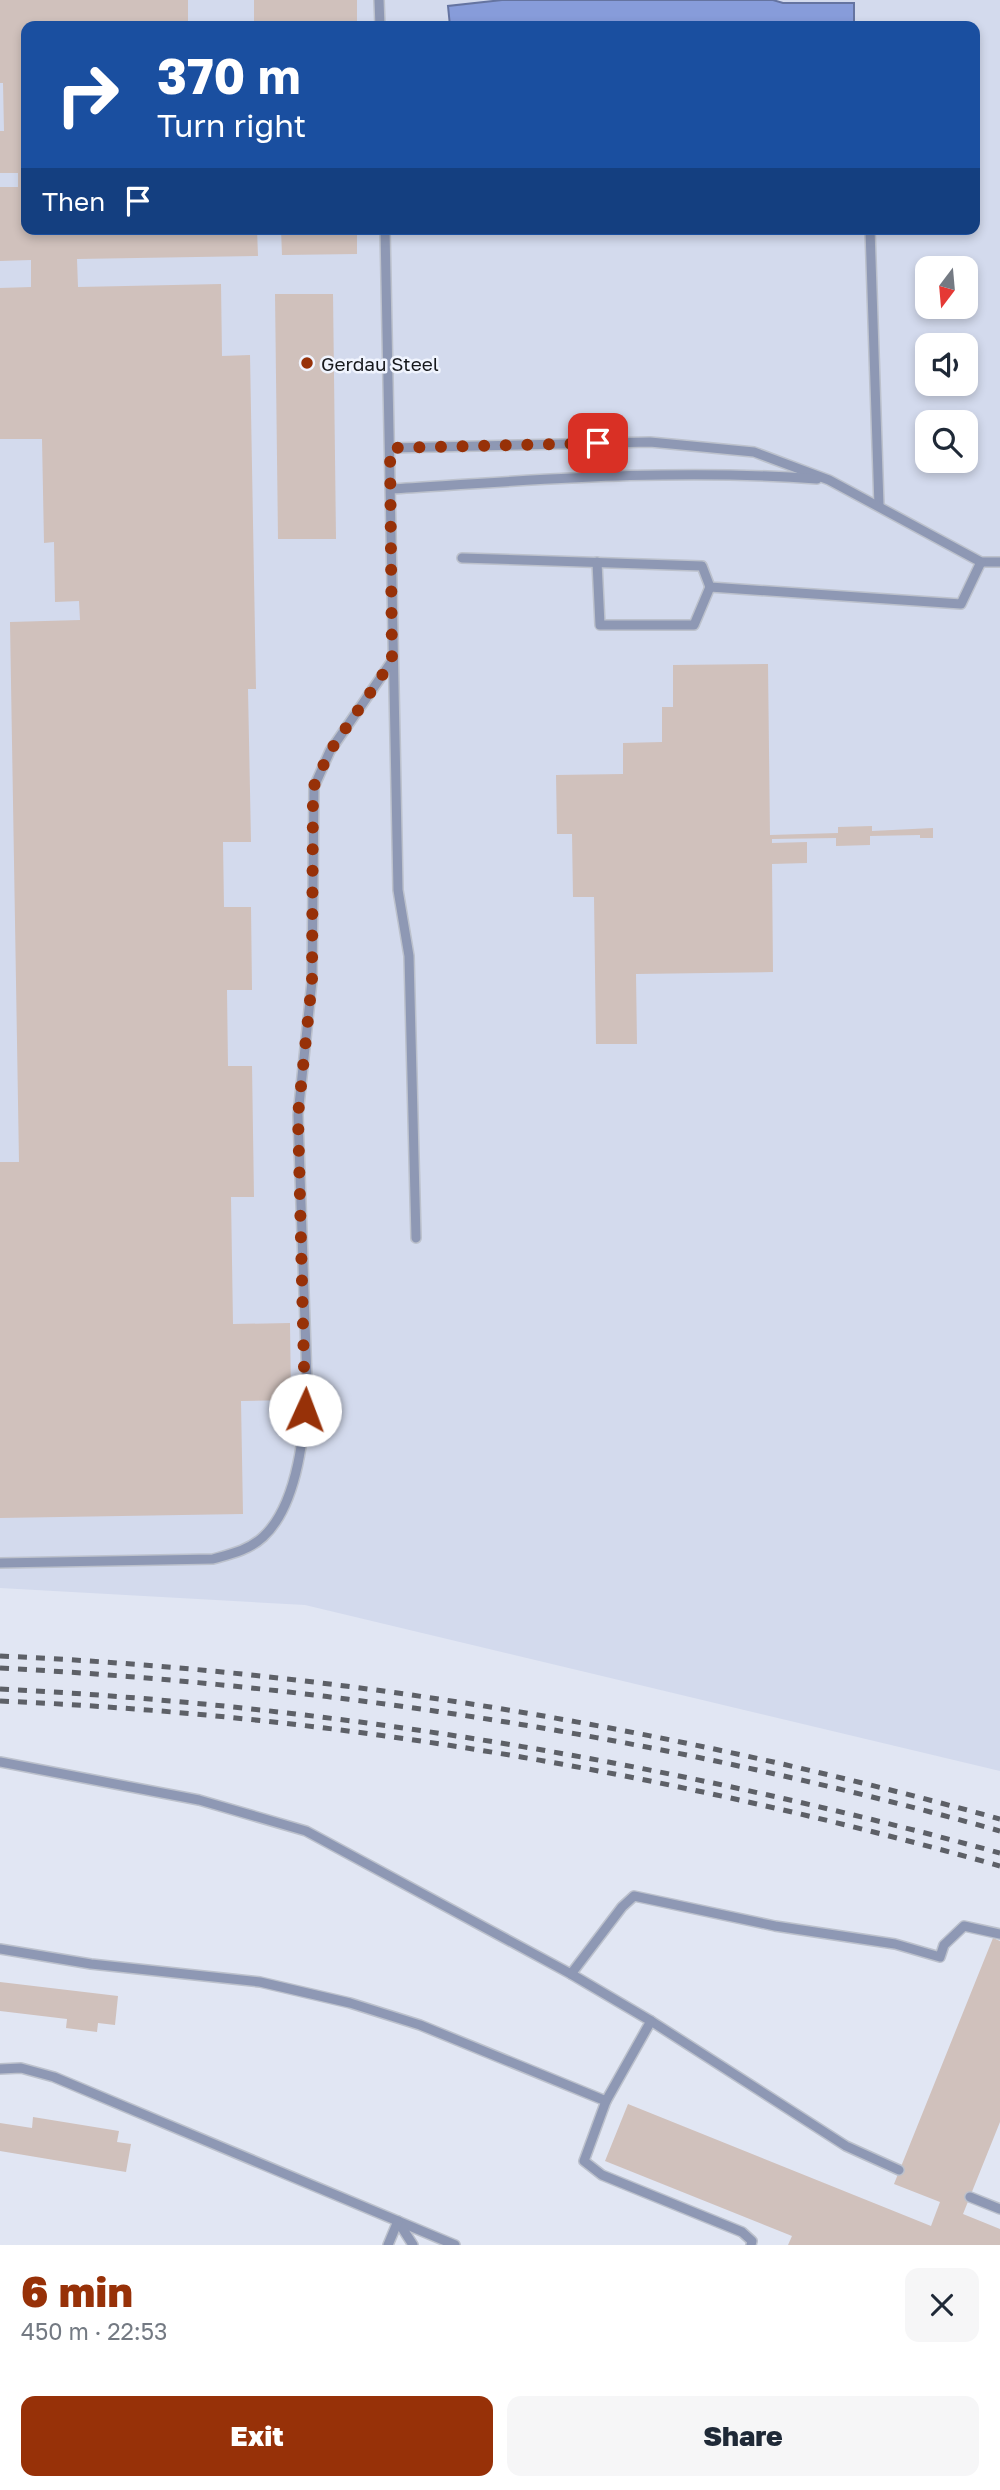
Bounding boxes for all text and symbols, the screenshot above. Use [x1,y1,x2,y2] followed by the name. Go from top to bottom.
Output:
[157,46,301,105] text: 370 m
[42,49,133,140] icon: right
[157,106,306,144] text: Turn right
[119,182,157,220] icon: arrive
[42,186,105,217] text: Then
[915,256,978,318] north arrow
[915,256,978,473] map controls
[915,333,978,396] button: sound
[321,352,439,375] place label: Gerdau Steel
[299,355,315,371] marker: Gerdau Steel
[915,410,978,473] button: search
[568,413,628,473] pin
[579,424,617,462] icon: arrive
[268,1373,342,1447] position arrow
[21,2266,133,2316] text: 6 min
[905,2268,979,2342] button: close
[21,2317,168,2345] text: 450 m · 22:53
[21,2396,493,2476] button: Exit
[507,2396,979,2476] button: Share

